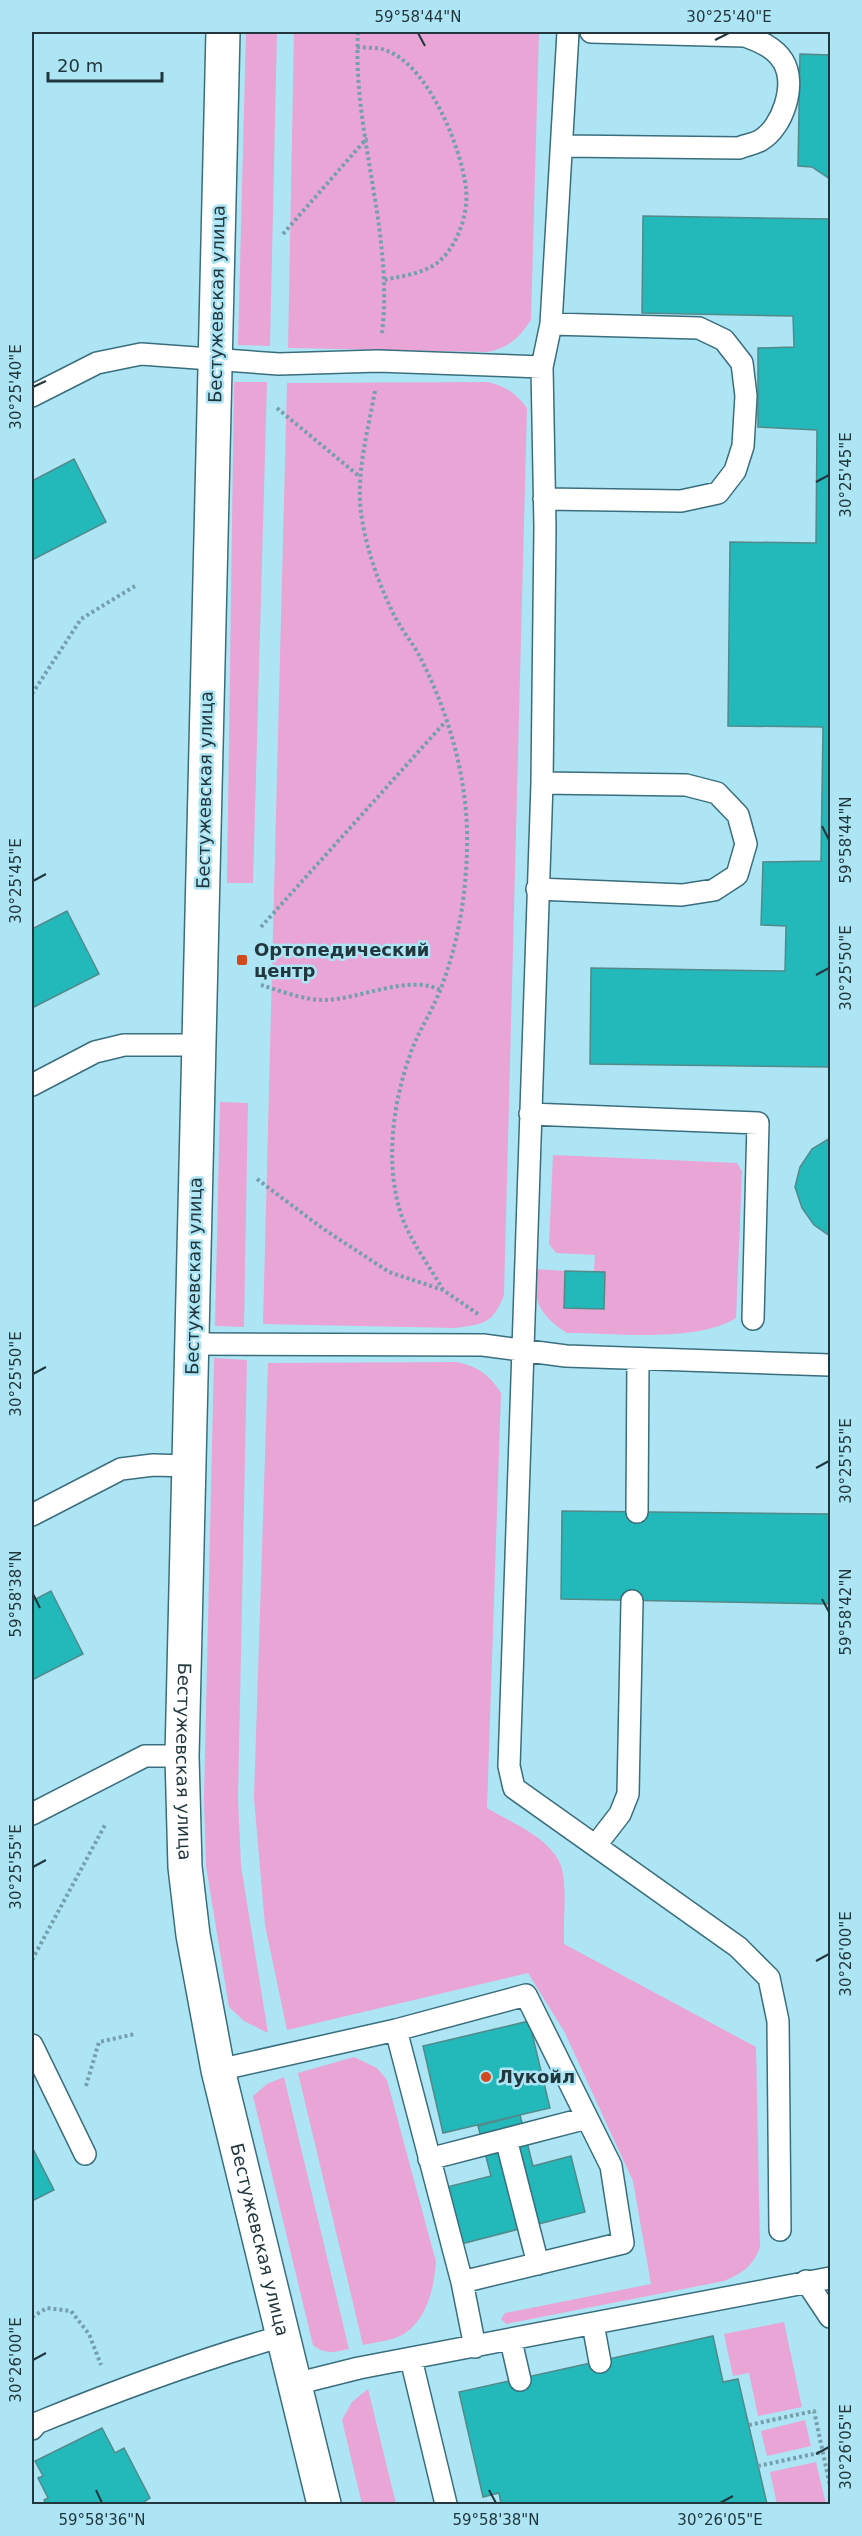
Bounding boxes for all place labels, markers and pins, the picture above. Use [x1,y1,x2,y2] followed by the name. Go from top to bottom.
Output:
[254,939,429,981] place label: Ортопедический центр
[235,953,249,967] marker: Ортопедический центр
[498,2066,575,2087] place label: Лукойл
[479,2070,493,2084] marker: Лукойл

